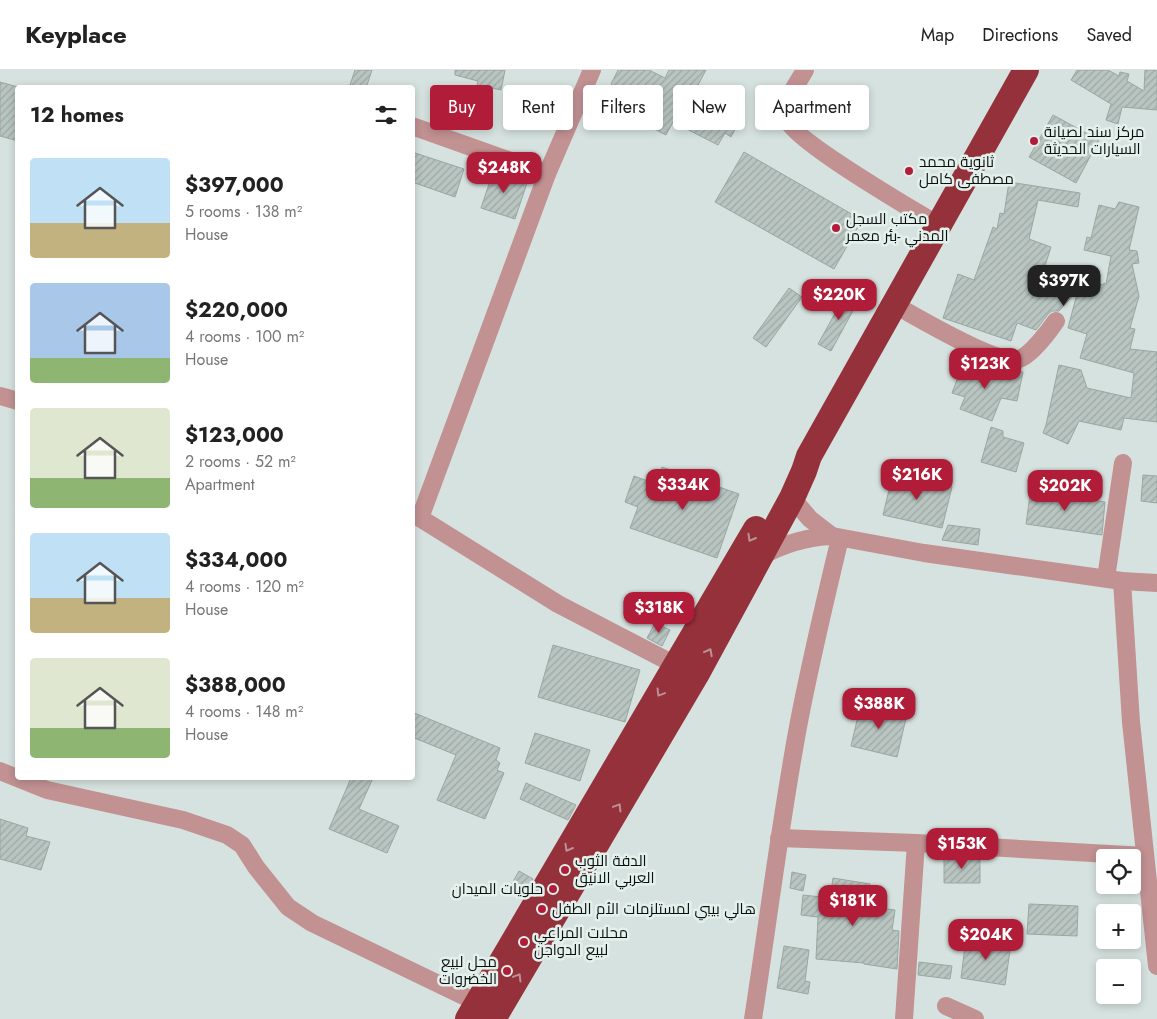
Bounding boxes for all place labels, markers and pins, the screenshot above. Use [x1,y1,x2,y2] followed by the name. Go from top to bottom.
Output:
[1044,121,1144,160] place label: مركز سند لصيانة السيارات الحديثة
[1028,135,1040,147] marker: مركز سند لصيانة السيارات الحديثة
[919,151,1014,190] place label: ثانوية محمد مصطفى كامل
[469,152,539,194] pin: $248K
[903,165,915,177] marker: ثانوية محمد مصطفى كامل
[845,208,948,248] place label: مكتب السجل المدني -بئر معمر
[830,222,842,234] marker: مكتب السجل المدني -بئر معمر
[1029,264,1099,307] pin: $397K
[804,278,874,321] pin: $220K
[950,348,1020,390] pin: $123K
[882,458,952,501] pin: $216K
[648,468,718,511] pin: $334K
[1030,470,1100,512] pin: $202K
[624,592,694,634] pin: $318K
[844,688,914,730] pin: $388K
[927,828,997,870] pin: $153K
[575,850,655,890] place label: الدفة الثوب العربي الانيق
[559,864,571,876] marker: الدفة الثوب العربي الانيق
[452,878,543,900] place label: حلويات الميدان
[547,883,559,895] marker: حلويات الميدان
[818,884,888,927] pin: $181K
[552,898,756,921] place label: هالي بيبي لمستلزمات الأم الطفل
[536,903,548,915] marker: هالي بيبي لمستلزمات الأم الطفل
[951,918,1021,961] pin: $204K
[534,922,628,961] place label: محلات المراعي لبيع الدواجن
[518,936,530,948] marker: محلات المراعي لبيع الدواجن
[439,951,497,990] place label: محل لبيع الخضروات
[501,965,513,977] marker: محل لبيع الخضروات

